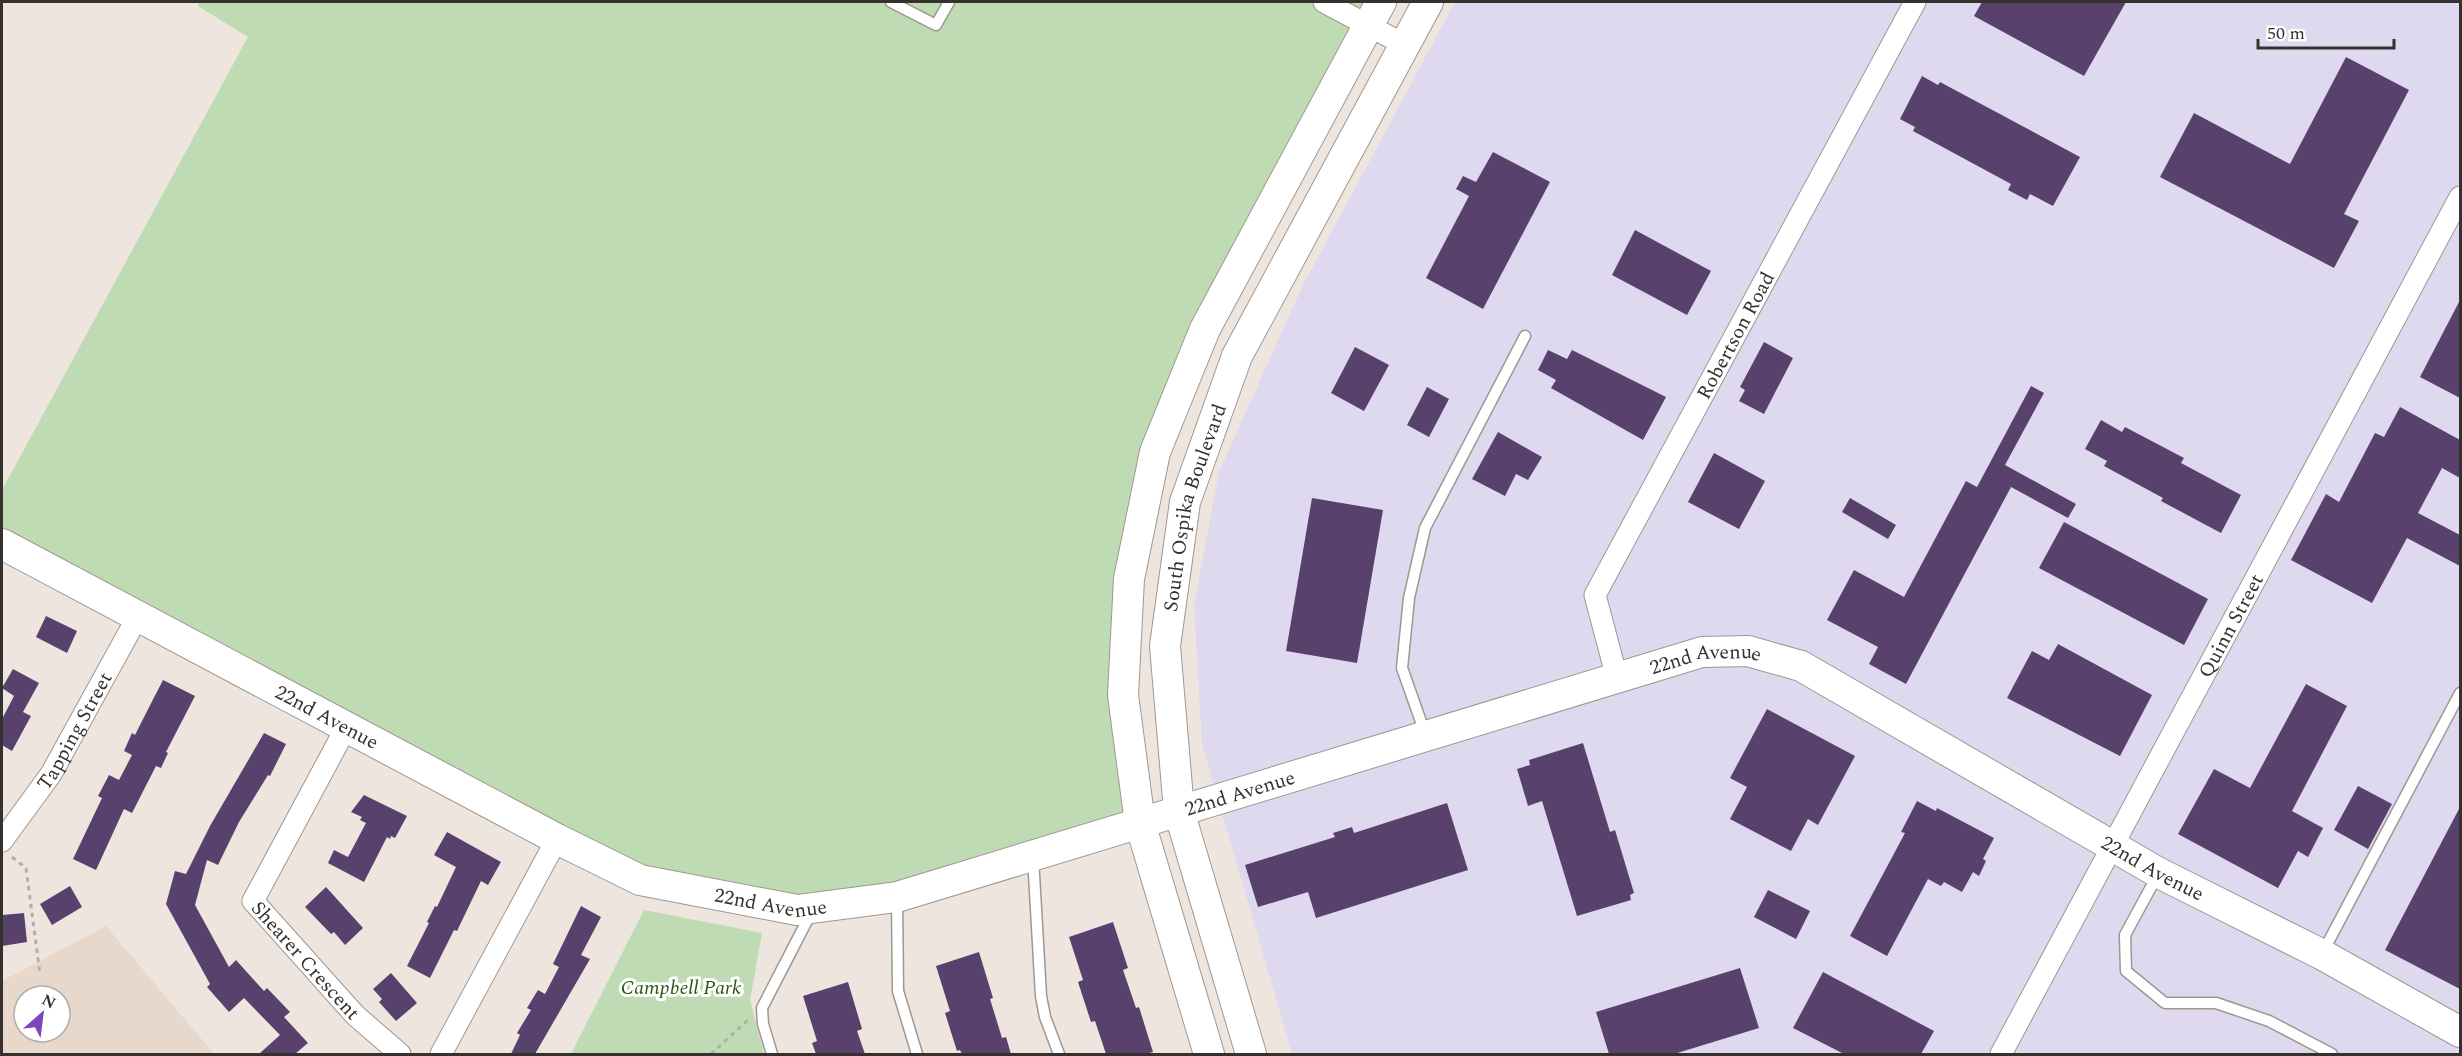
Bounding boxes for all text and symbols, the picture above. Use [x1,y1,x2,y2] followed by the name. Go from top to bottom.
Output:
[2258,12,2394,50] scale bar
[2267,20,2305,47] text: 50 m
[1689,266,1783,405] street label: Robertson Road
[1156,400,1235,614] street label: South Ospika Boulevard
[2191,569,2272,684] street label: Quinn Street
[1646,637,1765,683] street label: 22nd Avenue
[30,667,120,797] street label: Tapping Street
[269,678,384,758] street label: 22nd Avenue
[1181,763,1299,825] street label: 22nd Avenue
[2095,828,2209,909] street label: 22nd Avenue
[712,881,829,926] street label: 22nd Avenue
[244,894,367,1027] street label: Shearer Crescent
[621,973,742,1003] park label: Campbell Park
[12,984,72,1044] north arrow
[37,988,60,1015] text: N

